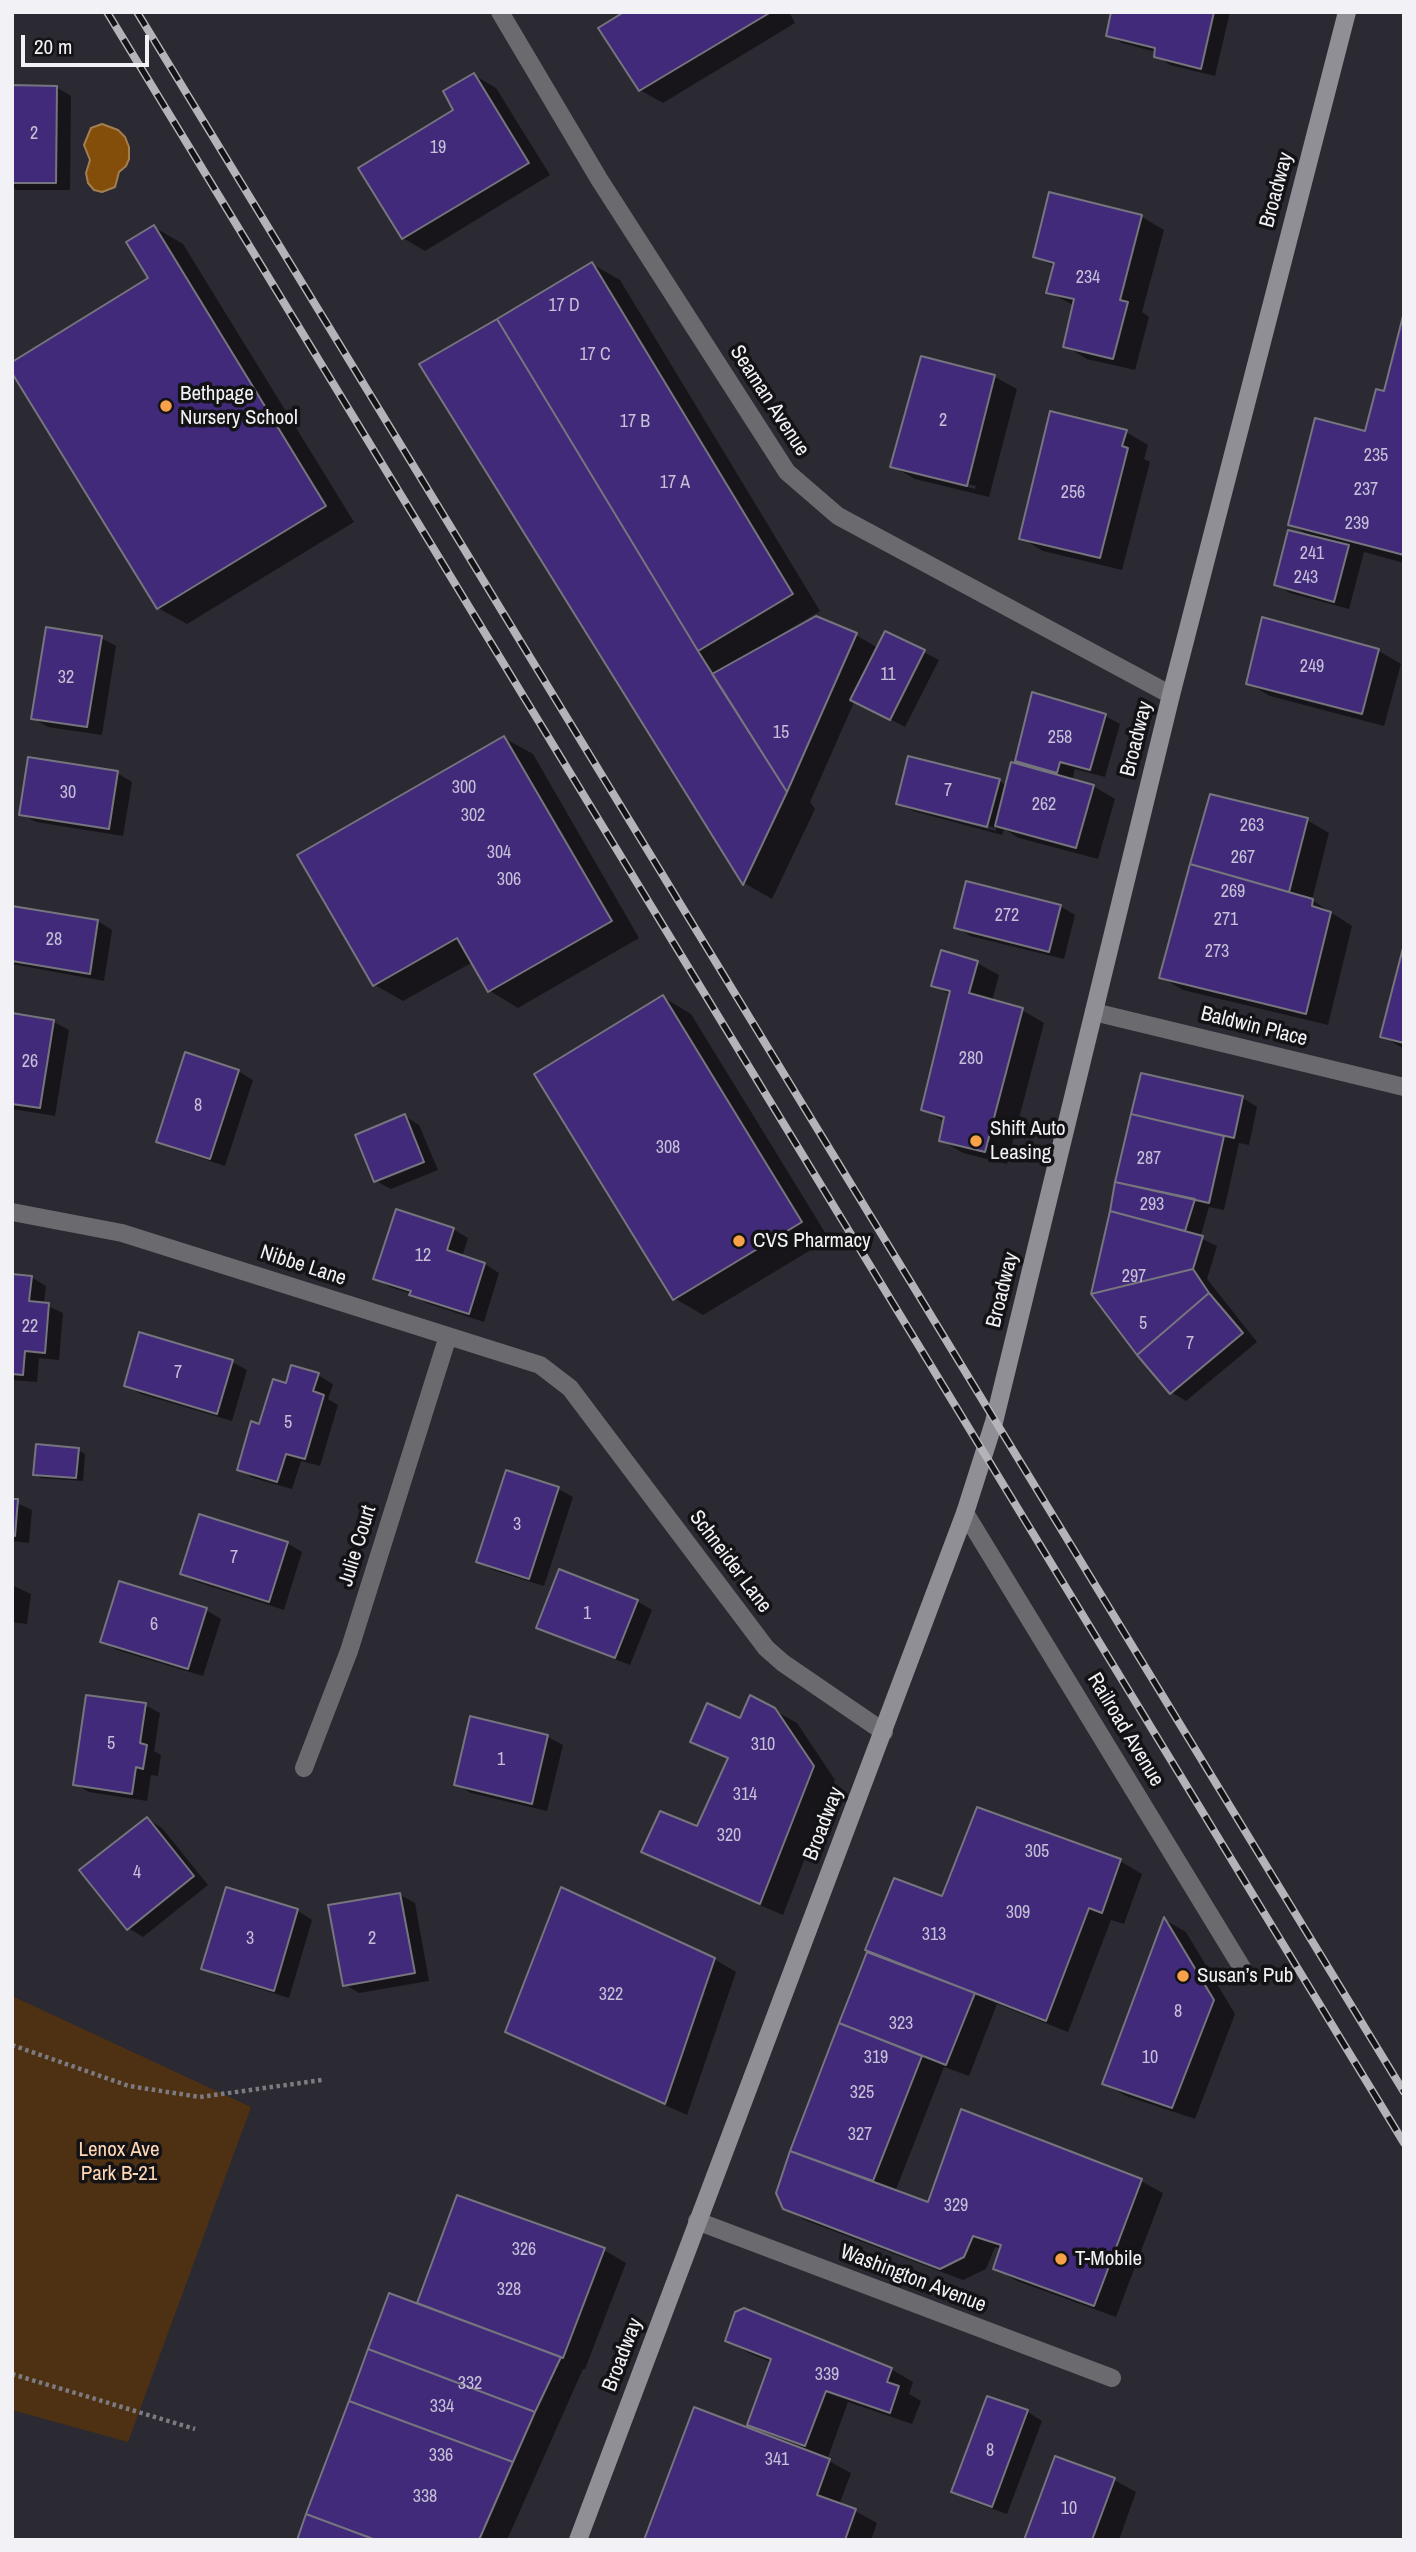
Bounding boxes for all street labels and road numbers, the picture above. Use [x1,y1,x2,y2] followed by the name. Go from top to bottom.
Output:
[1255,150,1299,230] street label: Broadway
[724,341,814,461] street label: Seaman Avenue
[1116,699,1158,779] street label: Broadway
[1198,1002,1310,1052] street label: Baldwin Place
[257,1240,349,1292] street label: Nibbe Lane
[982,1250,1024,1330] street label: Broadway
[334,1503,382,1589] street label: Julie Court
[683,1506,777,1618] street label: Schneider Lane
[1081,1669,1169,1791] street label: Railroad Avenue
[799,1784,849,1864] street label: Broadway
[837,2240,989,2318] street label: Washington Avenue
[598,2315,648,2395] street label: Broadway

